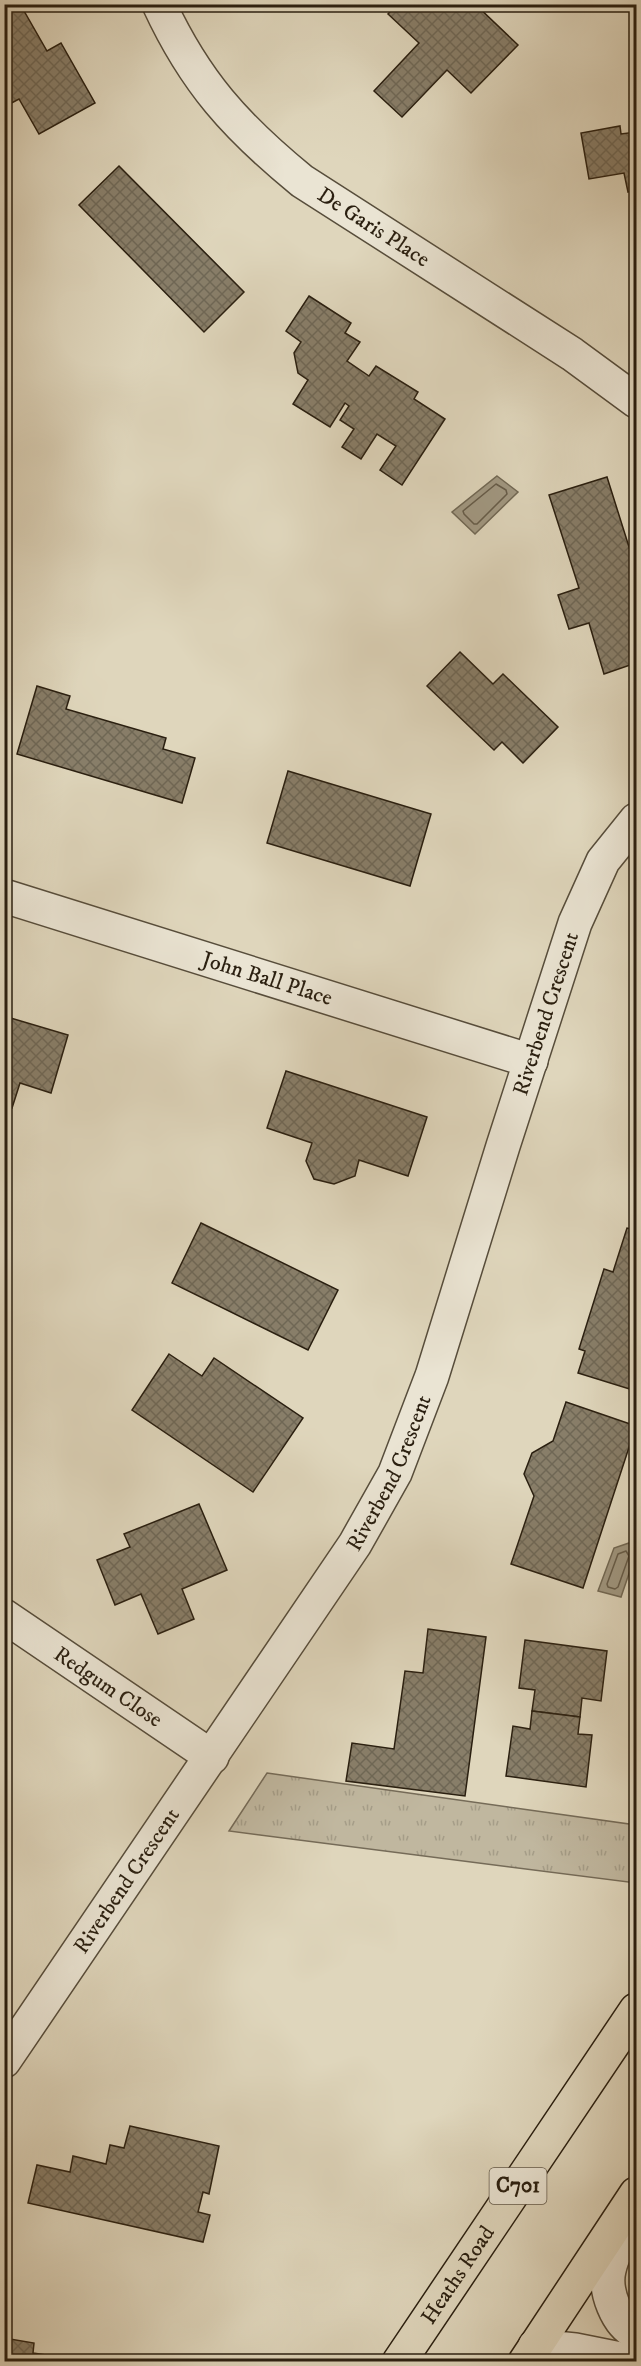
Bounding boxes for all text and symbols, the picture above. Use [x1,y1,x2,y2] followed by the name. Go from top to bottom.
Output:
[312,181,435,273] street label: De Garis Place
[507,929,585,1099] street label: Riverbend Crescent
[197,945,336,1012] street label: John Ball Place
[340,1391,437,1556] street label: Riverbend Crescent
[49,1640,168,1733] street label: Redgum Close
[68,1803,185,1959] street label: Riverbend Crescent
[490,2168,546,2204] road number: C701
[415,2221,500,2329] street label: Heaths Road

